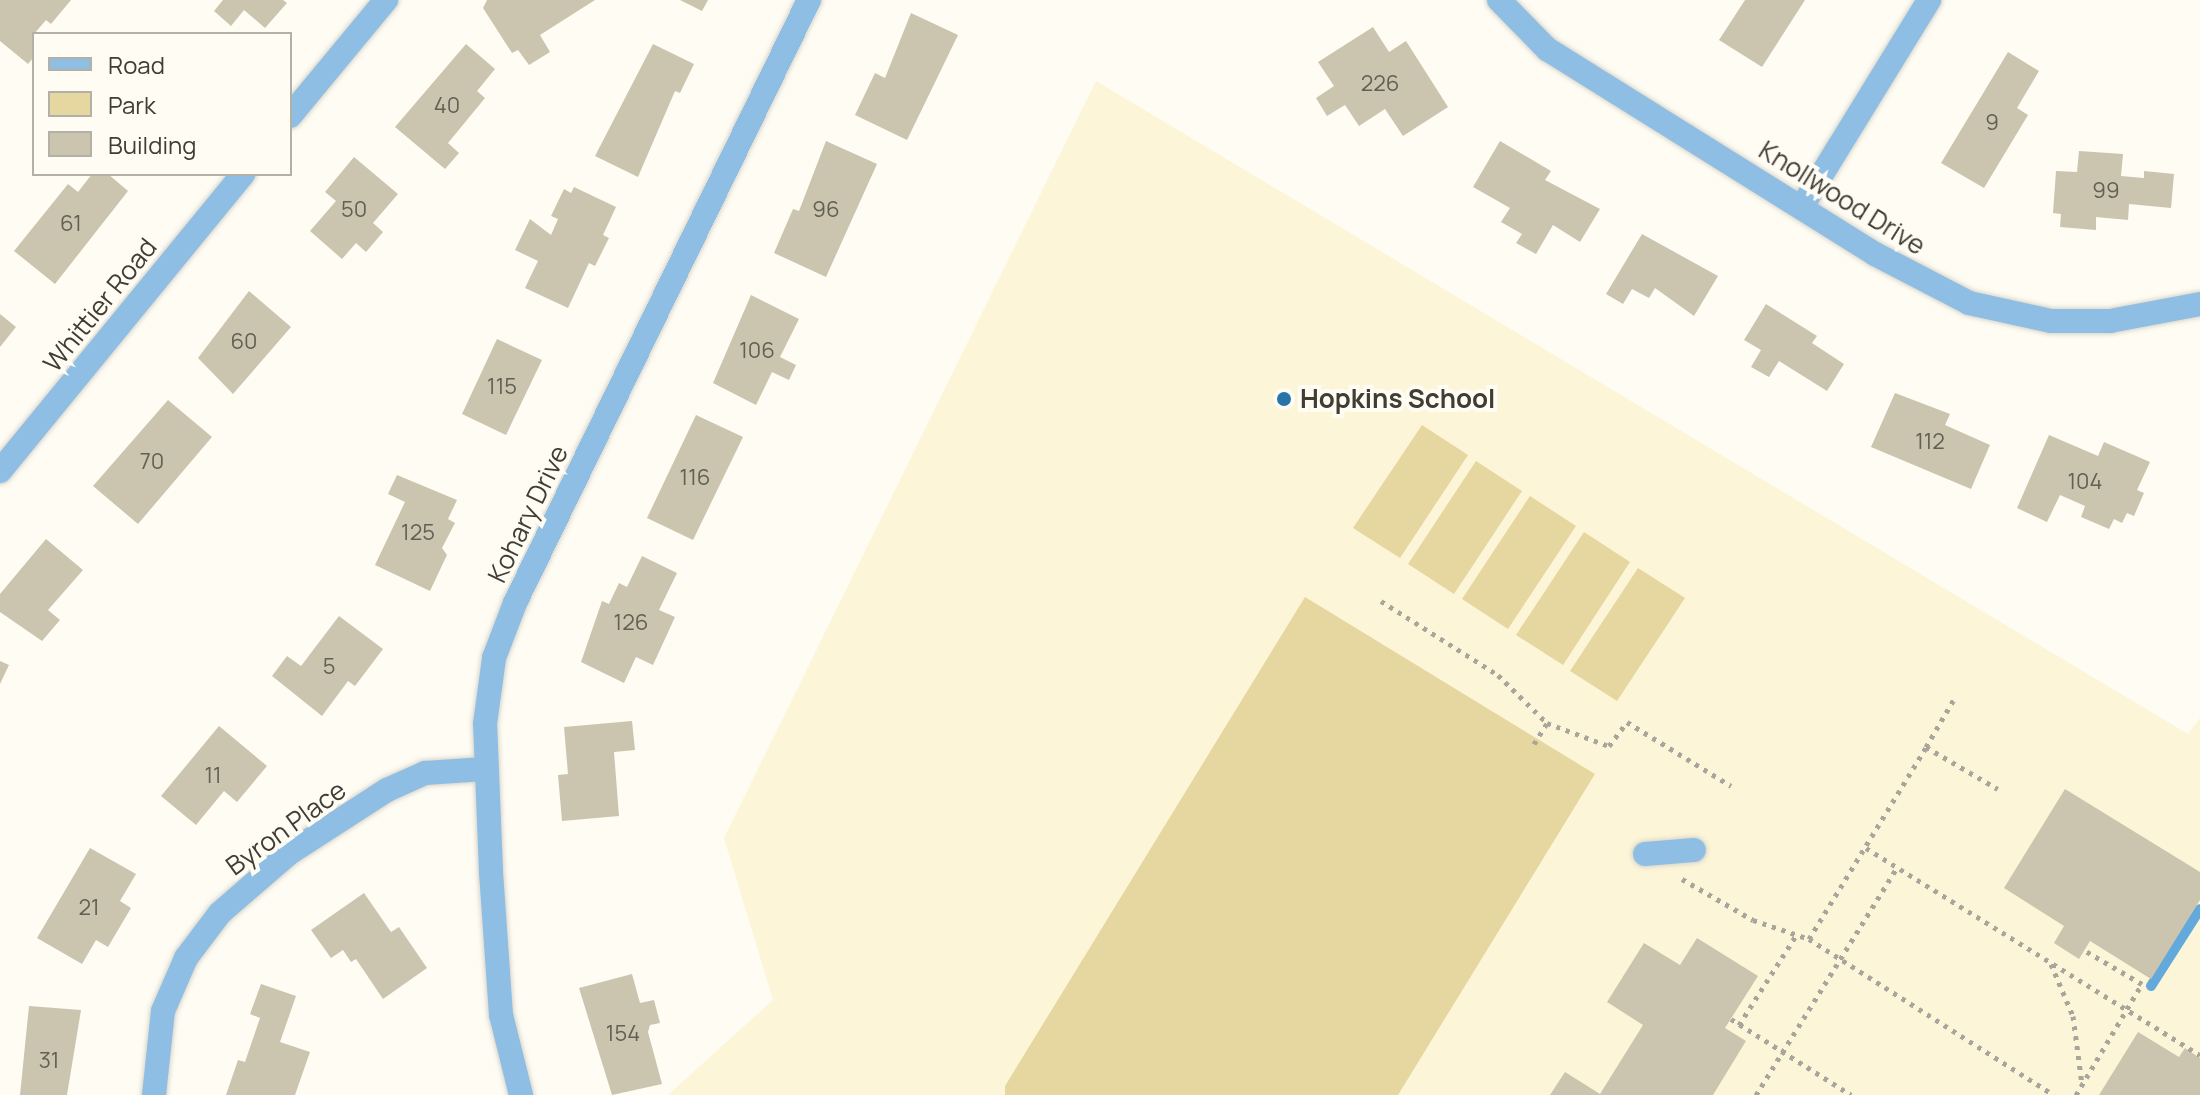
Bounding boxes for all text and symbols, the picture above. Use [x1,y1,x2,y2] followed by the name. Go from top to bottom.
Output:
[32,32,292,176] legend
[108,48,165,81] text: Road
[1361,71,1399,97] house number: 226
[108,88,156,121] text: Park
[434,93,460,119] house number: 40
[1985,110,1999,136] house number: 9
[108,128,196,161] text: Building
[1753,134,1931,262] street label: Knollwood Drive
[2092,178,2120,204] house number: 99
[341,197,367,223] house number: 50
[812,197,840,223] house number: 96
[60,211,82,237] house number: 61
[37,232,163,378] street label: Whittier Road
[230,329,258,355] house number: 60
[739,338,775,364] house number: 106
[487,374,517,400] house number: 115
[1300,383,1495,415] place label: Hopkins School
[1275,390,1293,408] marker: Hopkins School
[1915,429,1945,455] house number: 112
[481,440,575,588] street label: Kohary Drive
[140,449,164,475] house number: 70
[680,465,710,491] house number: 116
[2068,469,2102,495] house number: 104
[401,520,435,546] house number: 125
[614,610,648,636] house number: 126
[323,654,335,680] house number: 5
[204,763,222,789] house number: 11
[220,774,352,882] street label: Byron Place
[78,895,100,921] house number: 21
[606,1021,640,1047] house number: 154
[39,1048,59,1074] house number: 31

